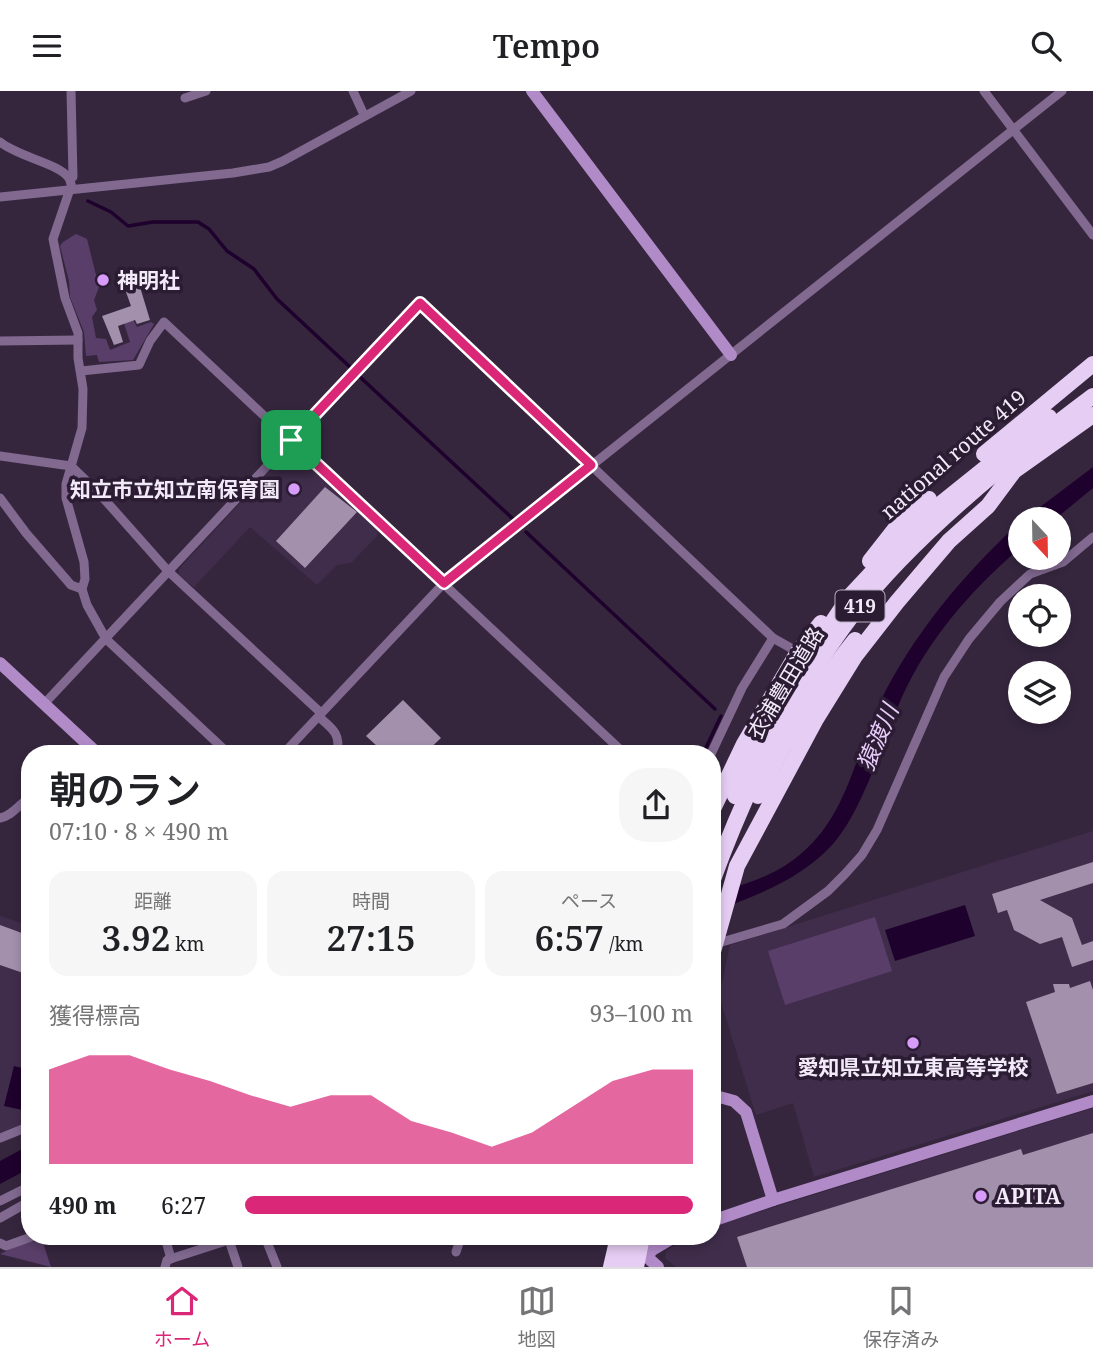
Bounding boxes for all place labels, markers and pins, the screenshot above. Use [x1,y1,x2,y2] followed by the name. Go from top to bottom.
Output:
[117,266,180,294] place label: 神明社
[95,272,111,288] marker: 神明社
[261,410,321,470] pin
[70,475,280,503] place label: 知立市立知立南保育園
[286,481,302,497] marker: 知立市立知立南保育園
[905,1035,921,1051] marker: 愛知県立知立東高等学校
[798,1053,1029,1081] place label: 愛知県立知立東高等学校
[995,1182,1061,1210] place label: APITA
[973,1188,989,1204] marker: APITA

